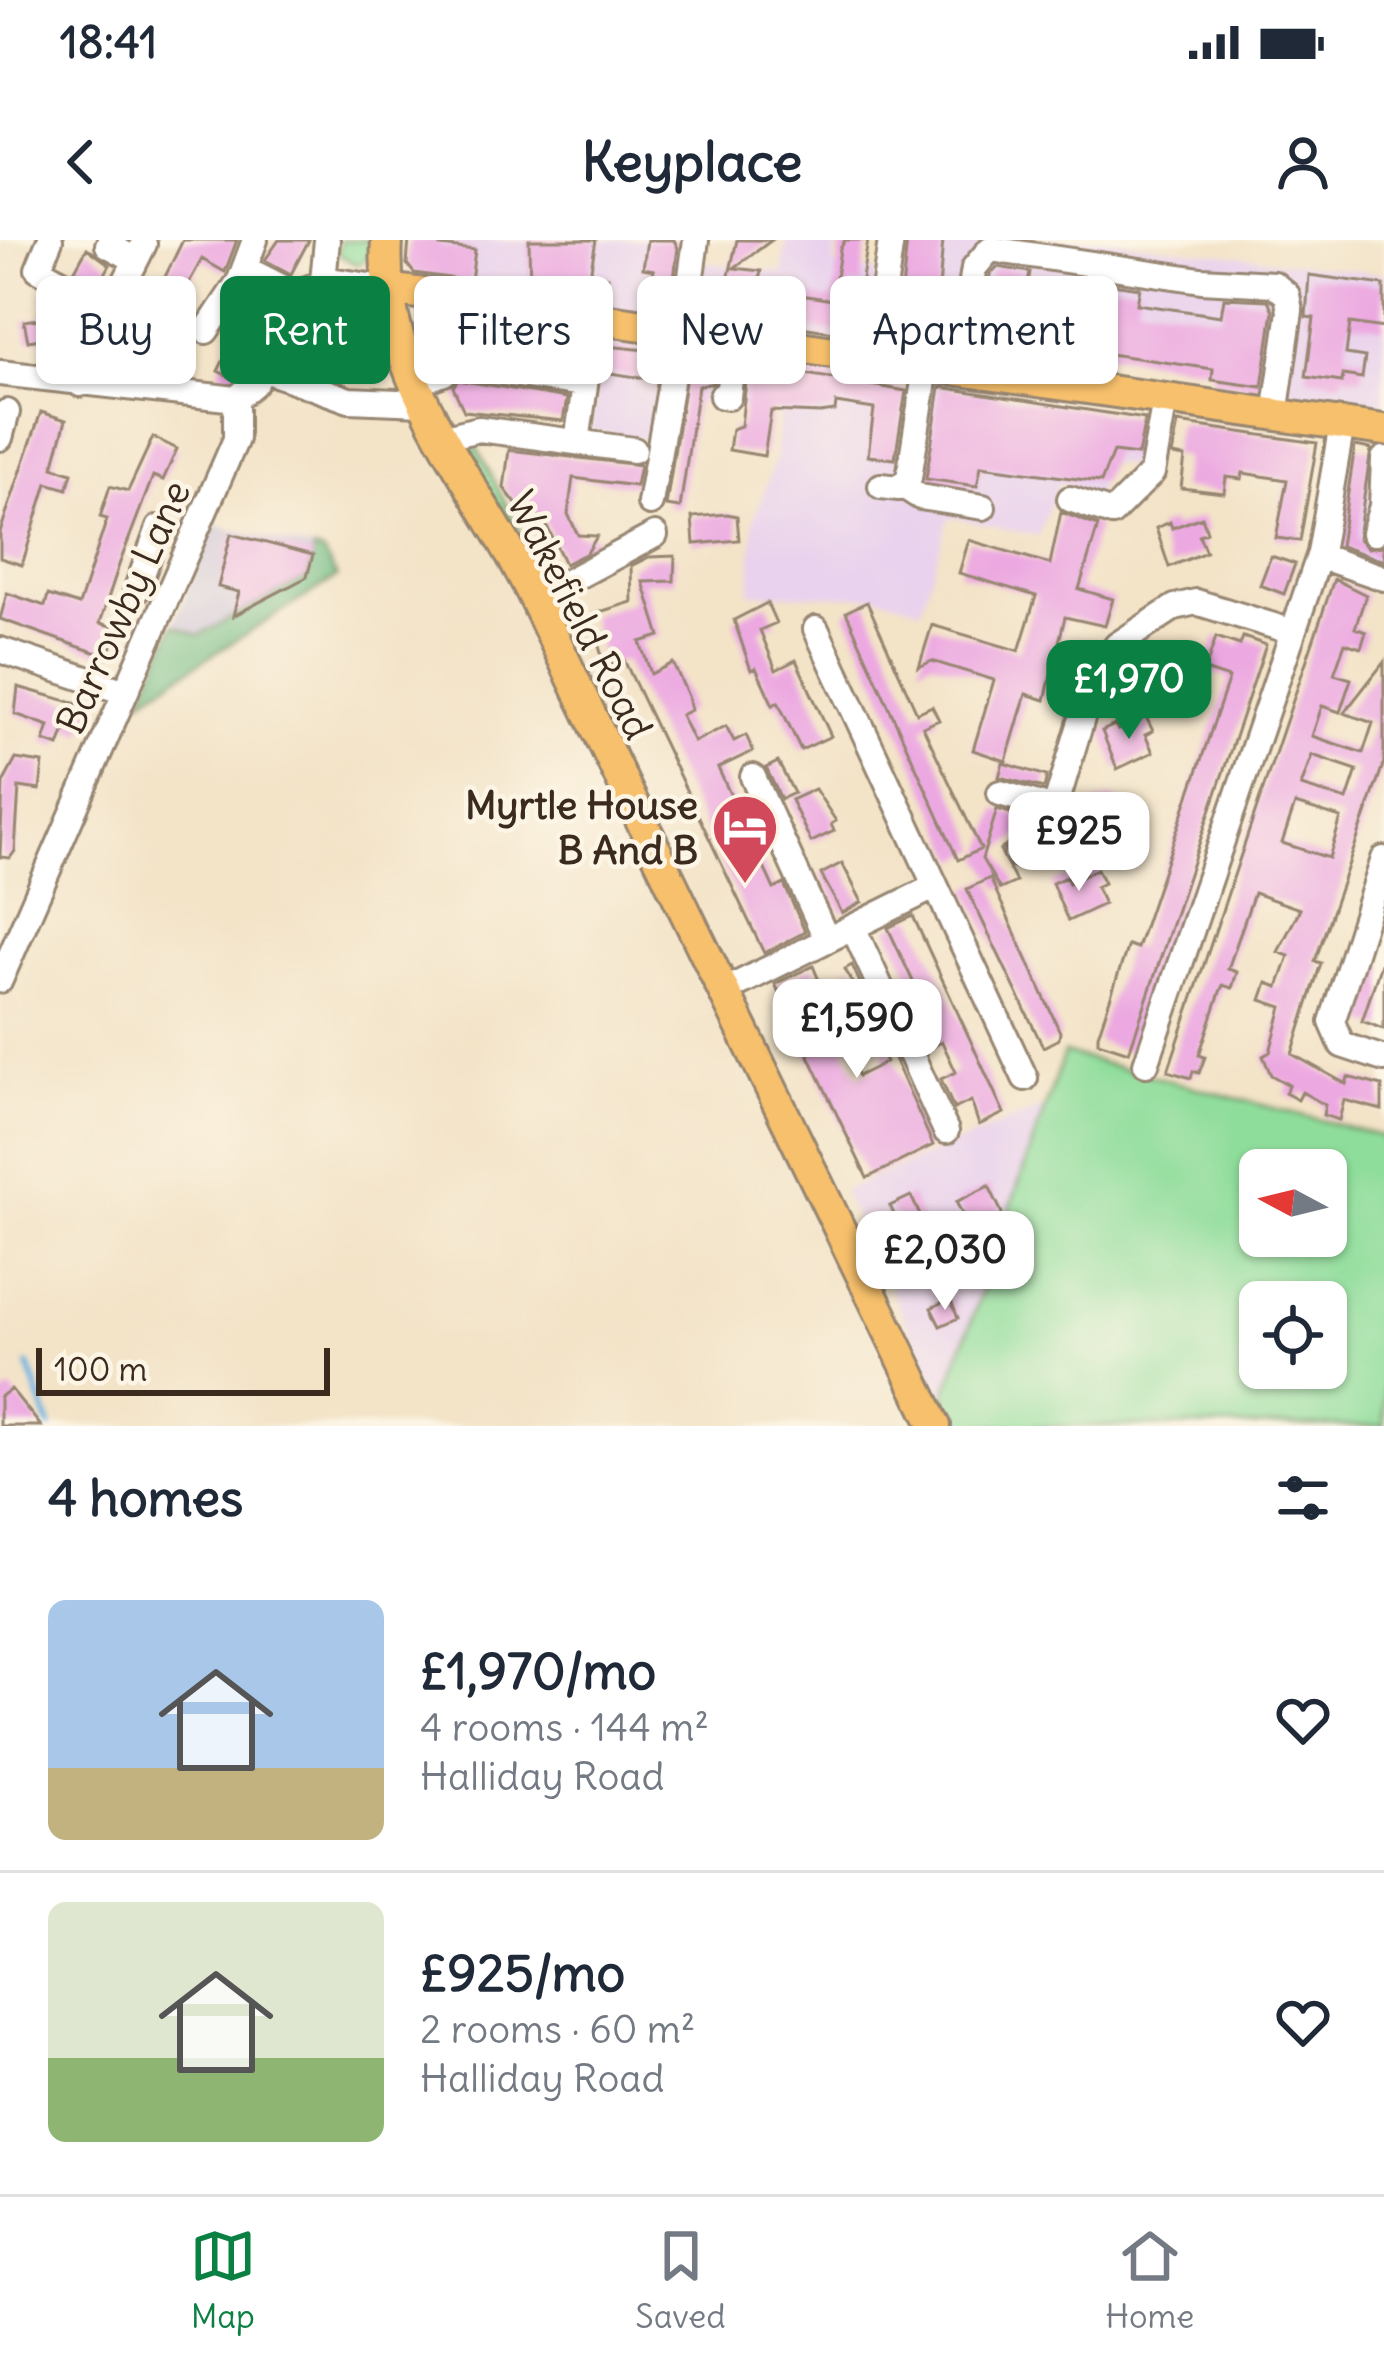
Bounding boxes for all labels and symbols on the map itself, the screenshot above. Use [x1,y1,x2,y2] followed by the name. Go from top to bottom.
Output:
[46,473,201,741] street label: Barrowby Lane
[496,483,663,748] street label: Wakefield Road
[1031,640,1227,742] pin: £1,970
[465,781,698,875] place label: Myrtle House B And B
[710,792,780,886] hotel icon: Myrtle House B And B
[1008,792,1150,894] pin: £925
[759,979,955,1081] pin: £1,590
[1239,1149,1347,1257] north arrow
[847,1211,1043,1313] pin: £2,030
[36,1342,330,1395] scale bar

